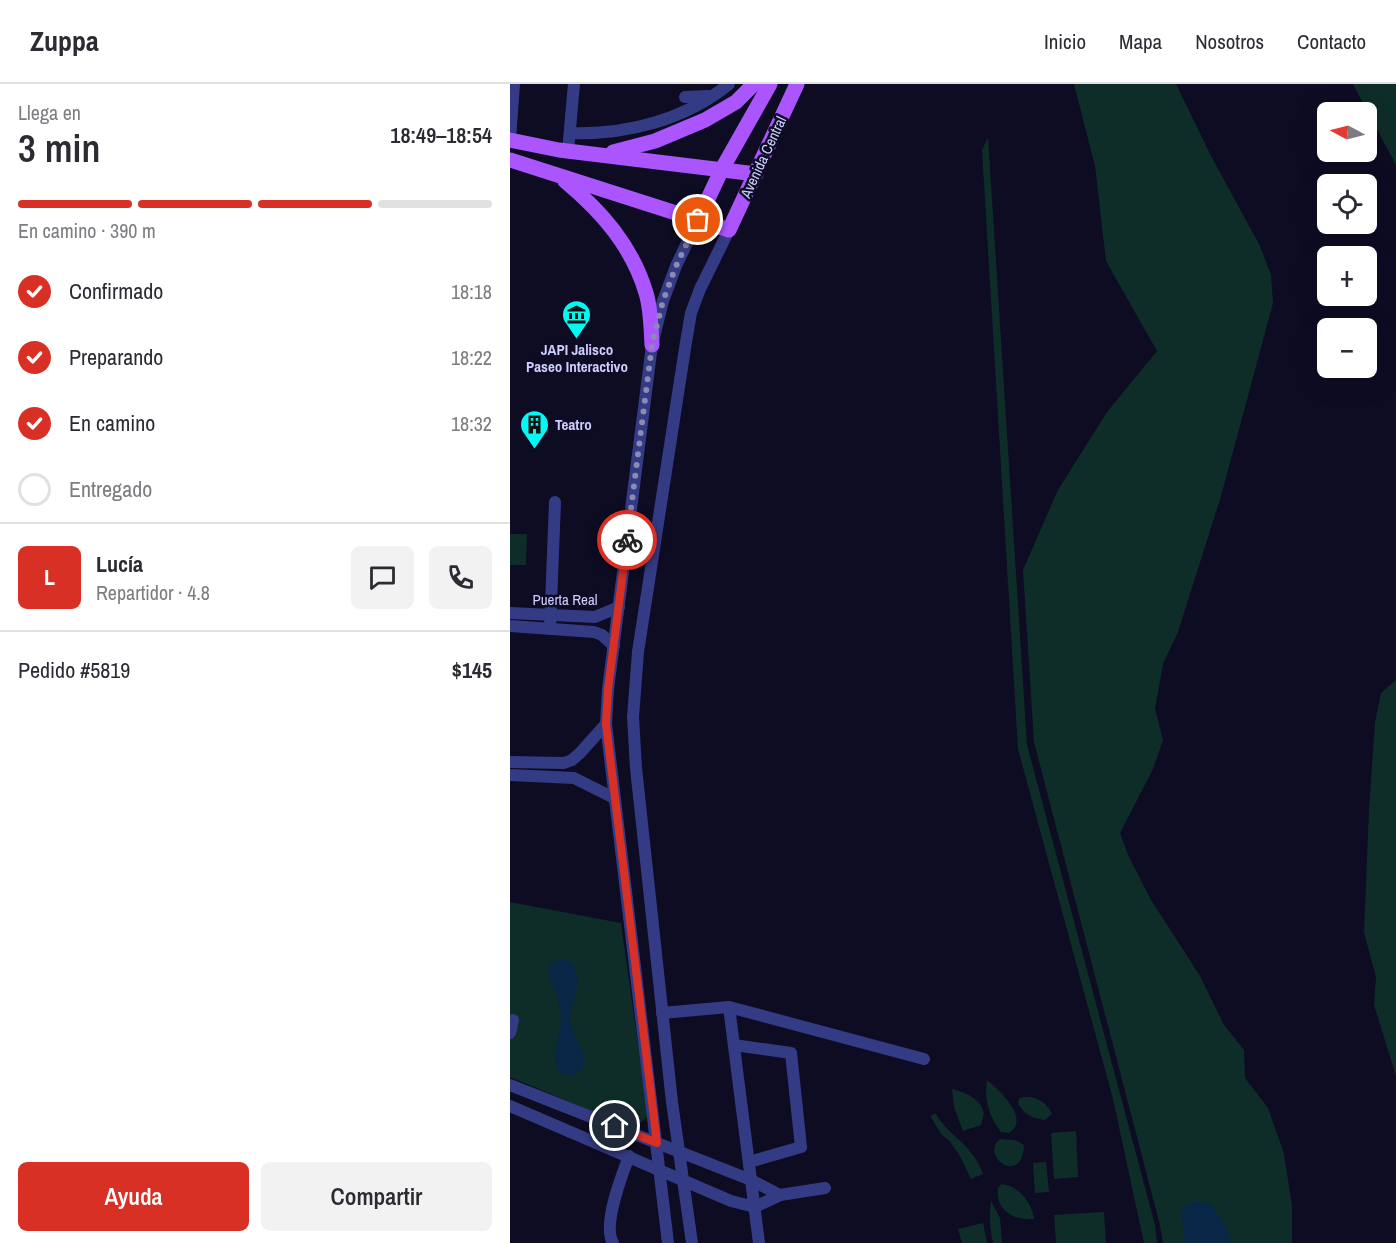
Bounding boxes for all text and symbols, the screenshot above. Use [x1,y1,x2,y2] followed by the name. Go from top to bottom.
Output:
[30,22,99,60] text: Zuppa
[1044,27,1086,56] text: Inicio
[1119,27,1162,56] text: Mapa
[1195,27,1264,56] text: Nosotros
[1297,27,1366,56] text: Contacto
[18,99,81,126] text: Llega en
[1317,102,1377,162] north arrow
[1317,102,1377,378] map controls
[734,113,791,202] street label: Avenida Central
[390,120,492,150] text: 18:49–18:54
[18,122,100,174] text: 3 min
[1317,174,1377,234] button: locate
[672,194,723,245] pin
[681,203,714,236] icon: bag
[18,217,156,244] text: En camino · 390 m
[1317,246,1377,306] button: +
[18,275,51,308] icon: check
[69,276,163,306] text: Confirmado
[451,278,492,305] text: 18:18
[561,298,593,340] museum icon: JAPI Jalisco Paseo Interactivo
[1317,318,1377,378] button: −
[526,339,628,377] place label: JAPI Jalisco Paseo Interactivo
[18,341,51,374] icon: check
[69,342,163,372] text: Preparando
[451,344,492,371] text: 18:22
[18,407,51,440] icon: check
[69,408,155,438] text: En camino
[518,408,550,450] building icon: Teatro
[451,410,492,437] text: 18:32
[555,414,592,435] place label: Teatro
[69,474,152,504] text: Entregado
[597,510,657,570] courier
[611,524,644,557] icon: bike
[351,546,414,609] button: chat
[429,546,492,609] button: phone
[96,549,143,579] text: Lucía
[44,562,55,592] text: L
[96,579,210,606] text: Repartidor · 4.8
[533,589,597,610] street label: Puerta Real
[18,655,130,685] text: Pedido #5819
[452,655,492,685] text: $145
[589,1100,640,1151] pin
[598,1109,631,1142] icon: home
[18,1162,249,1231] button: Ayuda
[261,1162,492,1231] button: Compartir

